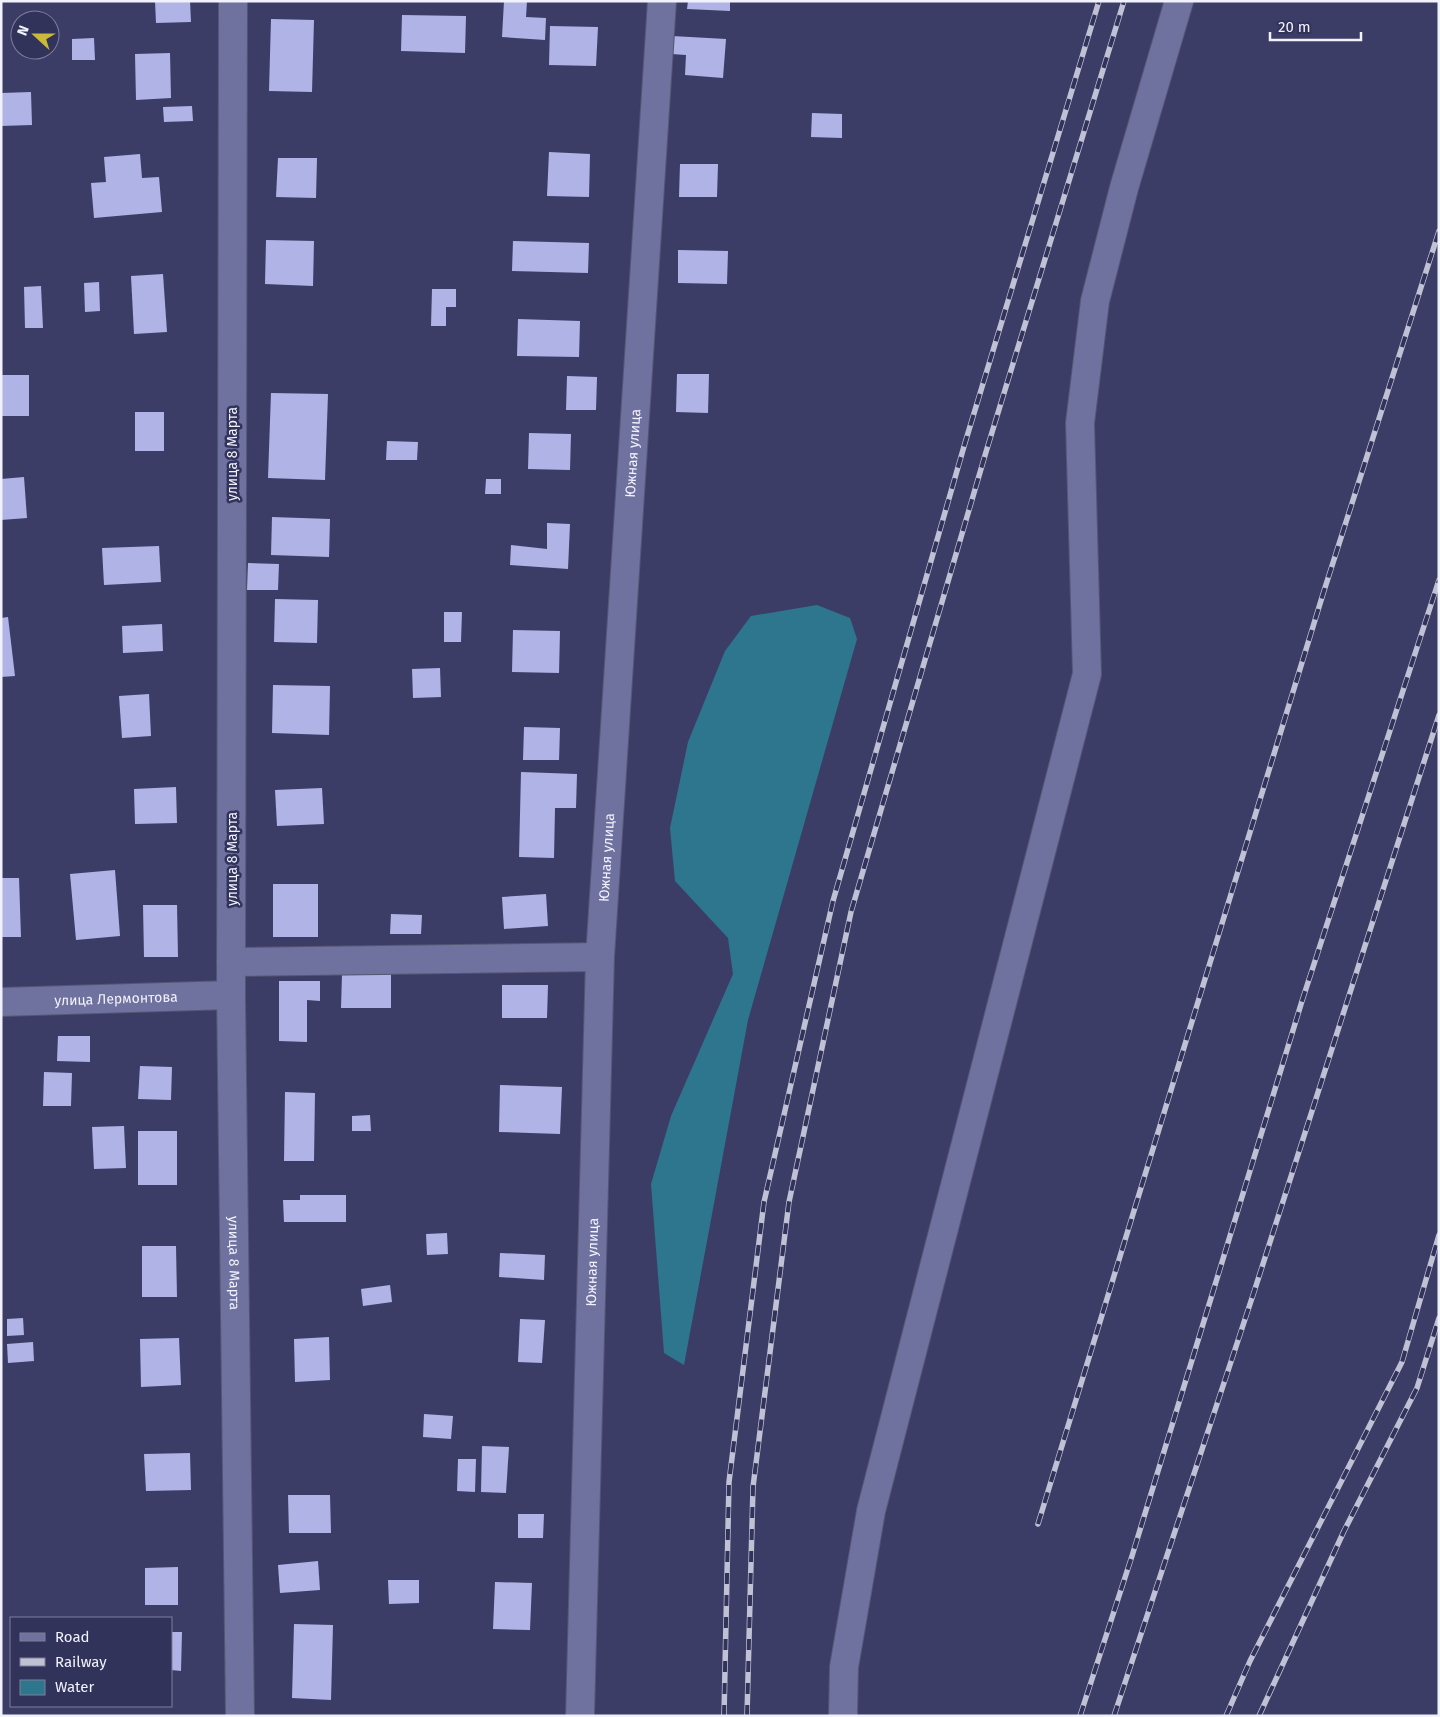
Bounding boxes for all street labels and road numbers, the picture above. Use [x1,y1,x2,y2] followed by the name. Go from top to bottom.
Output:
[224,407,241,501] street label: улица 8 Марта
[621,408,644,498] street label: Южная улица
[224,812,241,906] street label: улица 8 Марта
[595,813,618,902] street label: Южная улица
[54,988,178,1009] street label: улица Лермонтова
[225,1216,243,1310] street label: улица 8 Марта
[582,1217,602,1307] street label: Южная улица

